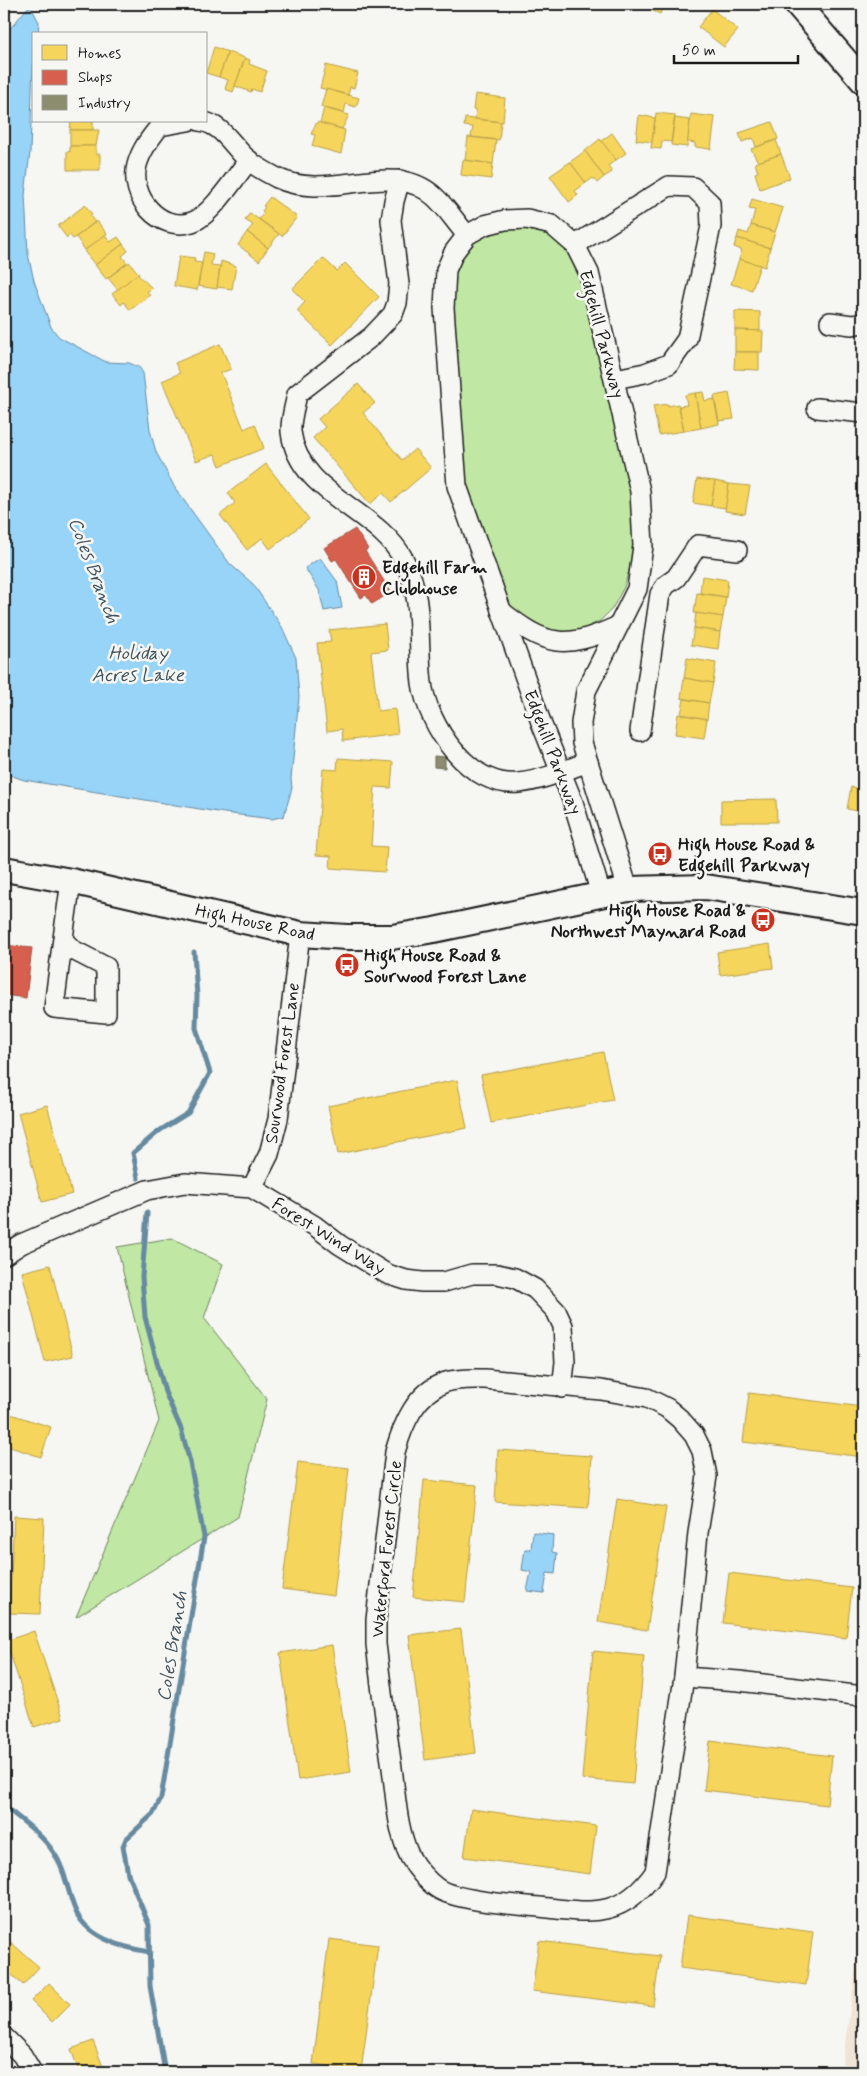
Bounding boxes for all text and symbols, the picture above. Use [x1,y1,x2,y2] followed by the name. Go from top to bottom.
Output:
[32,32,208,122] legend
[674,32,798,64] scale bar
[682,41,716,61] text: 50 m
[78,44,121,64] text: Homes
[78,68,113,88] text: Shops
[78,94,131,114] text: Industry
[570,268,630,402] street label: Edgehill Parkway
[62,514,125,627] water label: Coles Branch
[382,556,487,601] place label: Edgehill Farm Clubhouse
[351,564,377,590] building icon: Edgehill Farm Clubhouse
[92,641,185,688] water label: Holiday Acres Lake
[515,687,587,819] street label: Edgehill Parkway
[678,833,815,880] place label: High House Road & Edgehill Parkway
[647,841,673,867] bus stop icon: High House Road & Edgehill Parkway
[192,899,317,949] street label: High House Road
[551,899,746,944] place label: High House Road & Northwest Maynard Road
[750,907,776,933] bus stop icon: High House Road & Northwest Maynard Road
[364,944,527,989] place label: High House Road & Sourwood Forest Lane
[334,952,360,978] bus stop icon: High House Road & Sourwood Forest Lane
[260,981,306,1145] street label: Sourwood Forest Lane
[267,1192,390,1281] street label: Forest Wind Way
[366,1459,410,1639] street label: Waterford Forest Circle
[151,1589,194,1703] water label: Coles Branch

